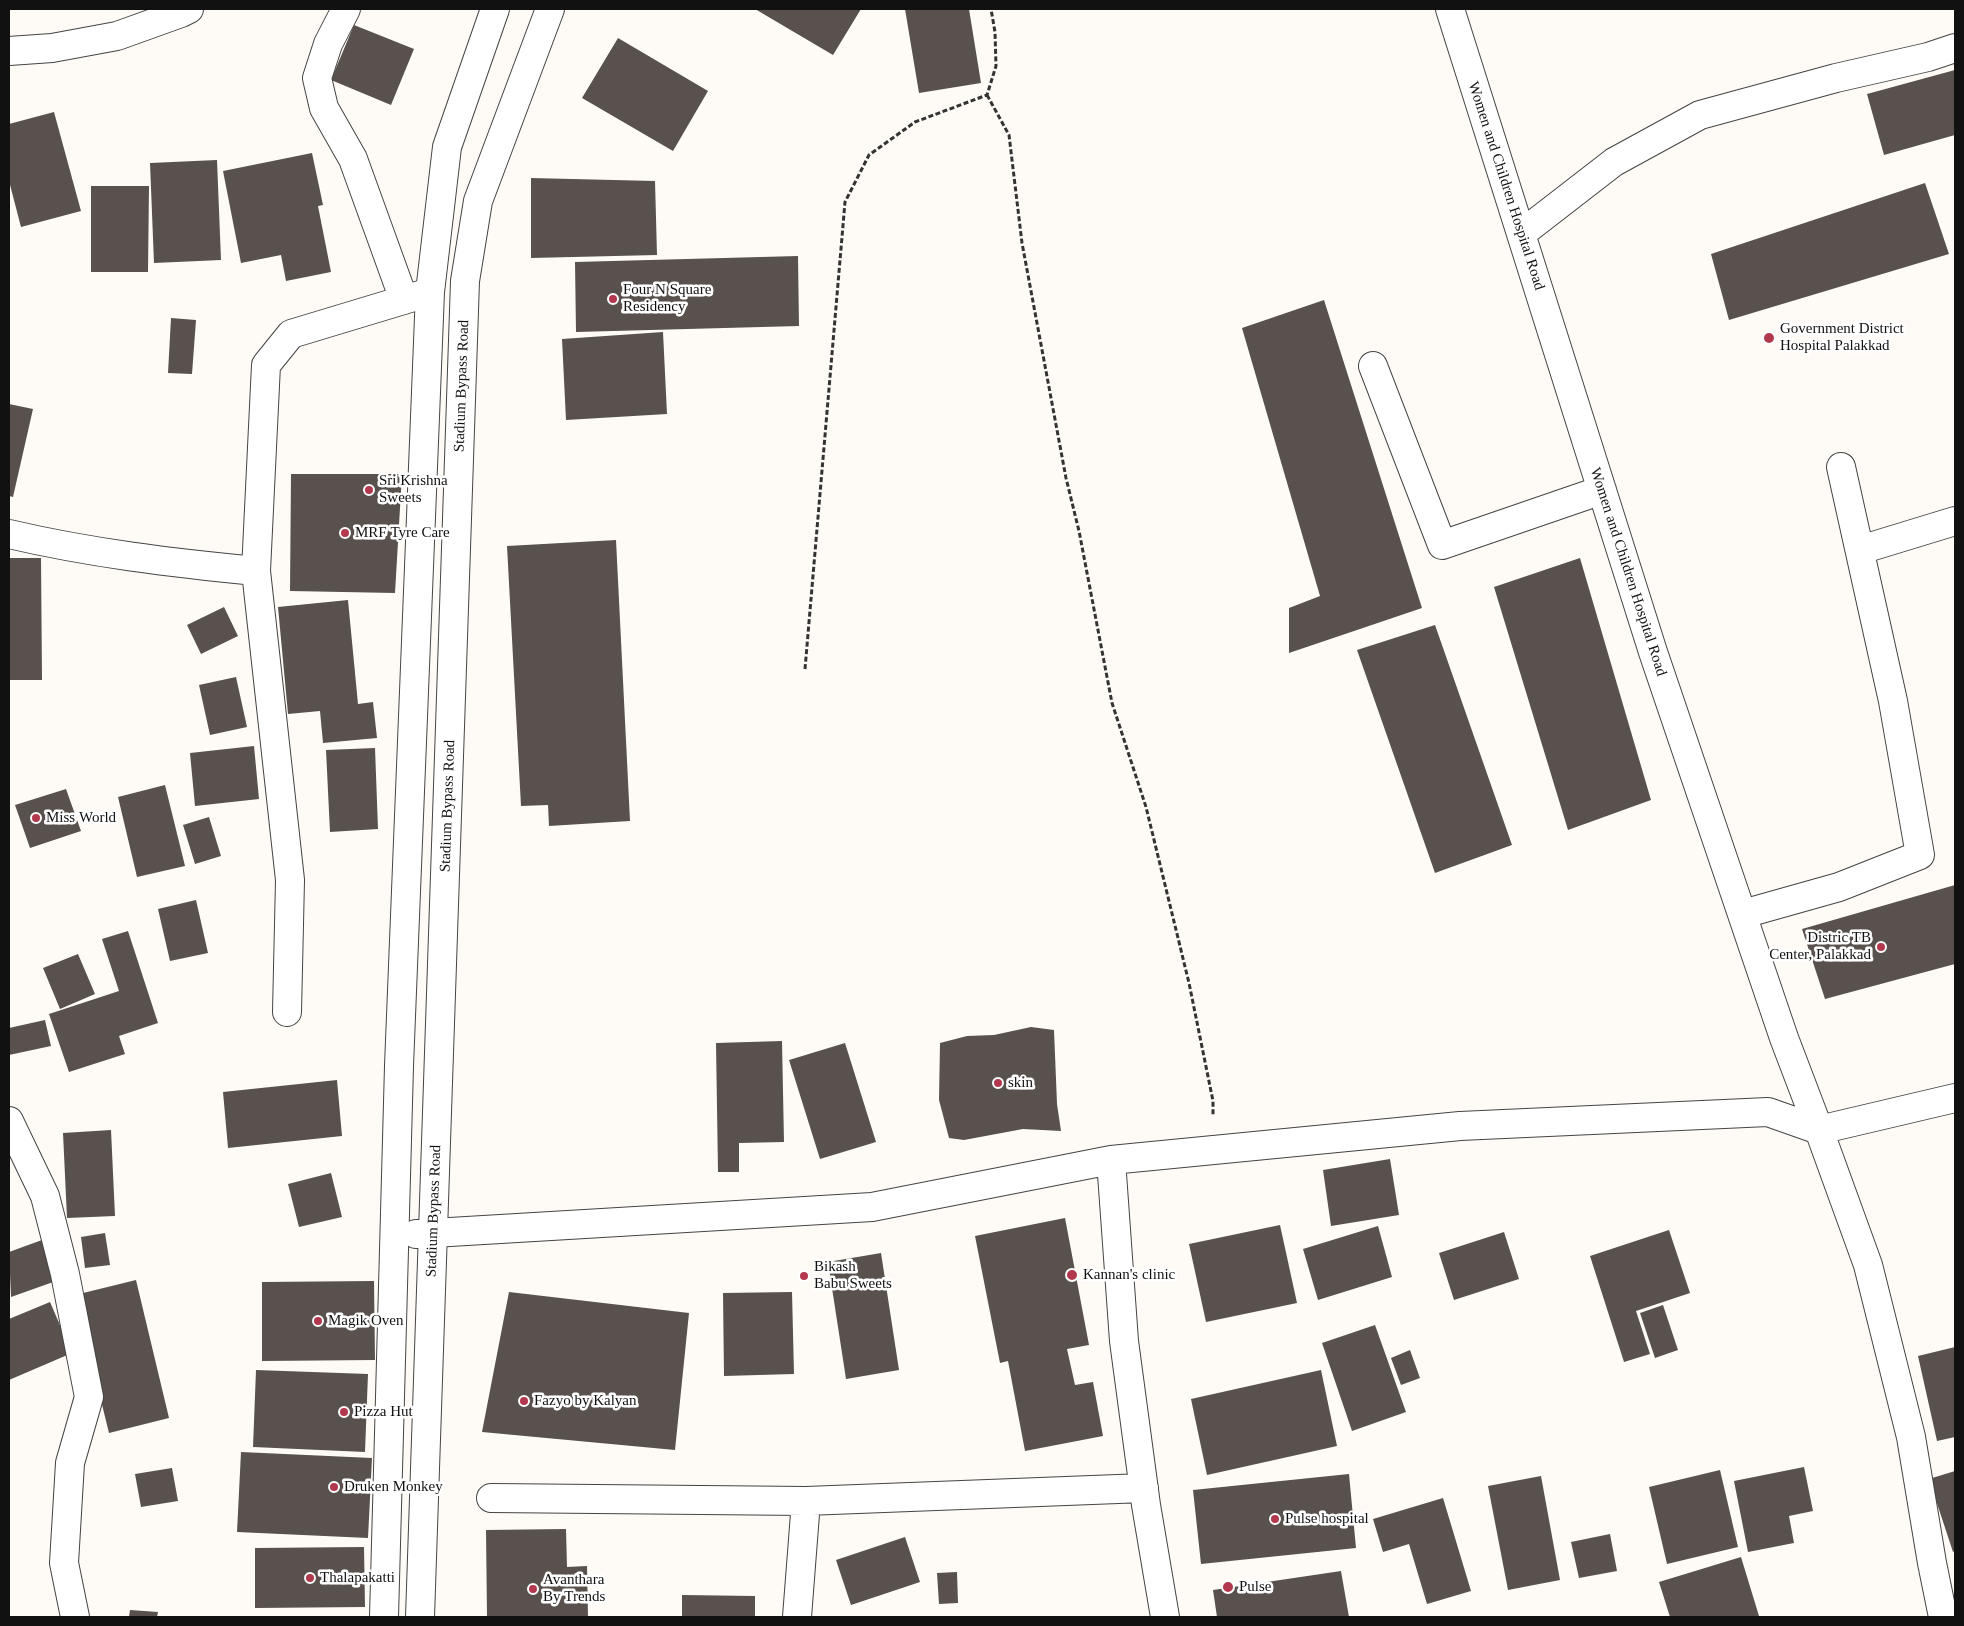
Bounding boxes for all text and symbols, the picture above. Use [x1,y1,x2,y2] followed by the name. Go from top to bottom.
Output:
[1464,80,1548,292] street label: Women and Children Hospital Road
[623,281,711,316] place label: Four N Square Residency
[607,293,619,305] marker: Four N Square Residency
[451,319,473,453] street label: Stadium Bypass Road
[1780,320,1904,355] place label: Government District Hospital Palakkad
[1762,331,1776,345] marker: Government District Hospital Palakkad
[1586,466,1670,678] street label: Women and Children Hospital Road
[379,472,448,507] place label: Sri Krishna Sweets
[363,484,375,496] marker: Sri Krishna Sweets
[355,524,450,542] place label: MRF Tyre Care
[339,527,351,539] marker: MRF Tyre Care
[437,739,459,873] street label: Stadium Bypass Road
[46,809,116,827] place label: Miss World
[30,812,42,824] marker: Miss World
[1769,929,1871,964] place label: Distric TB Center, Palakkad
[1875,941,1887,953] marker: Distric TB Center, Palakkad
[1008,1074,1033,1092] place label: skin
[992,1077,1004,1089] marker: skin
[423,1144,445,1278] street label: Stadium Bypass Road
[814,1258,892,1293] place label: Bikash Babu Sweets
[1083,1266,1175,1284] place label: Kannan's clinic
[1065,1268,1079,1282] marker: Kannan's clinic
[798,1270,810,1282] marker: Bikash Babu Sweets
[328,1312,403,1330] place label: Magik Oven
[312,1315,324,1327] marker: Magik Oven
[534,1392,636,1410] place label: Fazyo by Kalyan
[518,1395,530,1407] marker: Fazyo by Kalyan
[354,1403,413,1421] place label: Pizza Hut
[338,1406,350,1418] marker: Pizza Hut
[344,1478,443,1496] place label: Druken Monkey
[328,1481,340,1493] marker: Druken Monkey
[1285,1510,1369,1528] place label: Pulse hospital
[1269,1513,1281,1525] marker: Pulse hospital
[320,1569,395,1587] place label: Thalapakatti
[543,1571,605,1606] place label: Avanthara By Trends
[304,1572,316,1584] marker: Thalapakatti
[1239,1578,1272,1596] place label: Pulse
[1221,1580,1235,1594] marker: Pulse
[527,1583,539,1595] marker: Avanthara By Trends

